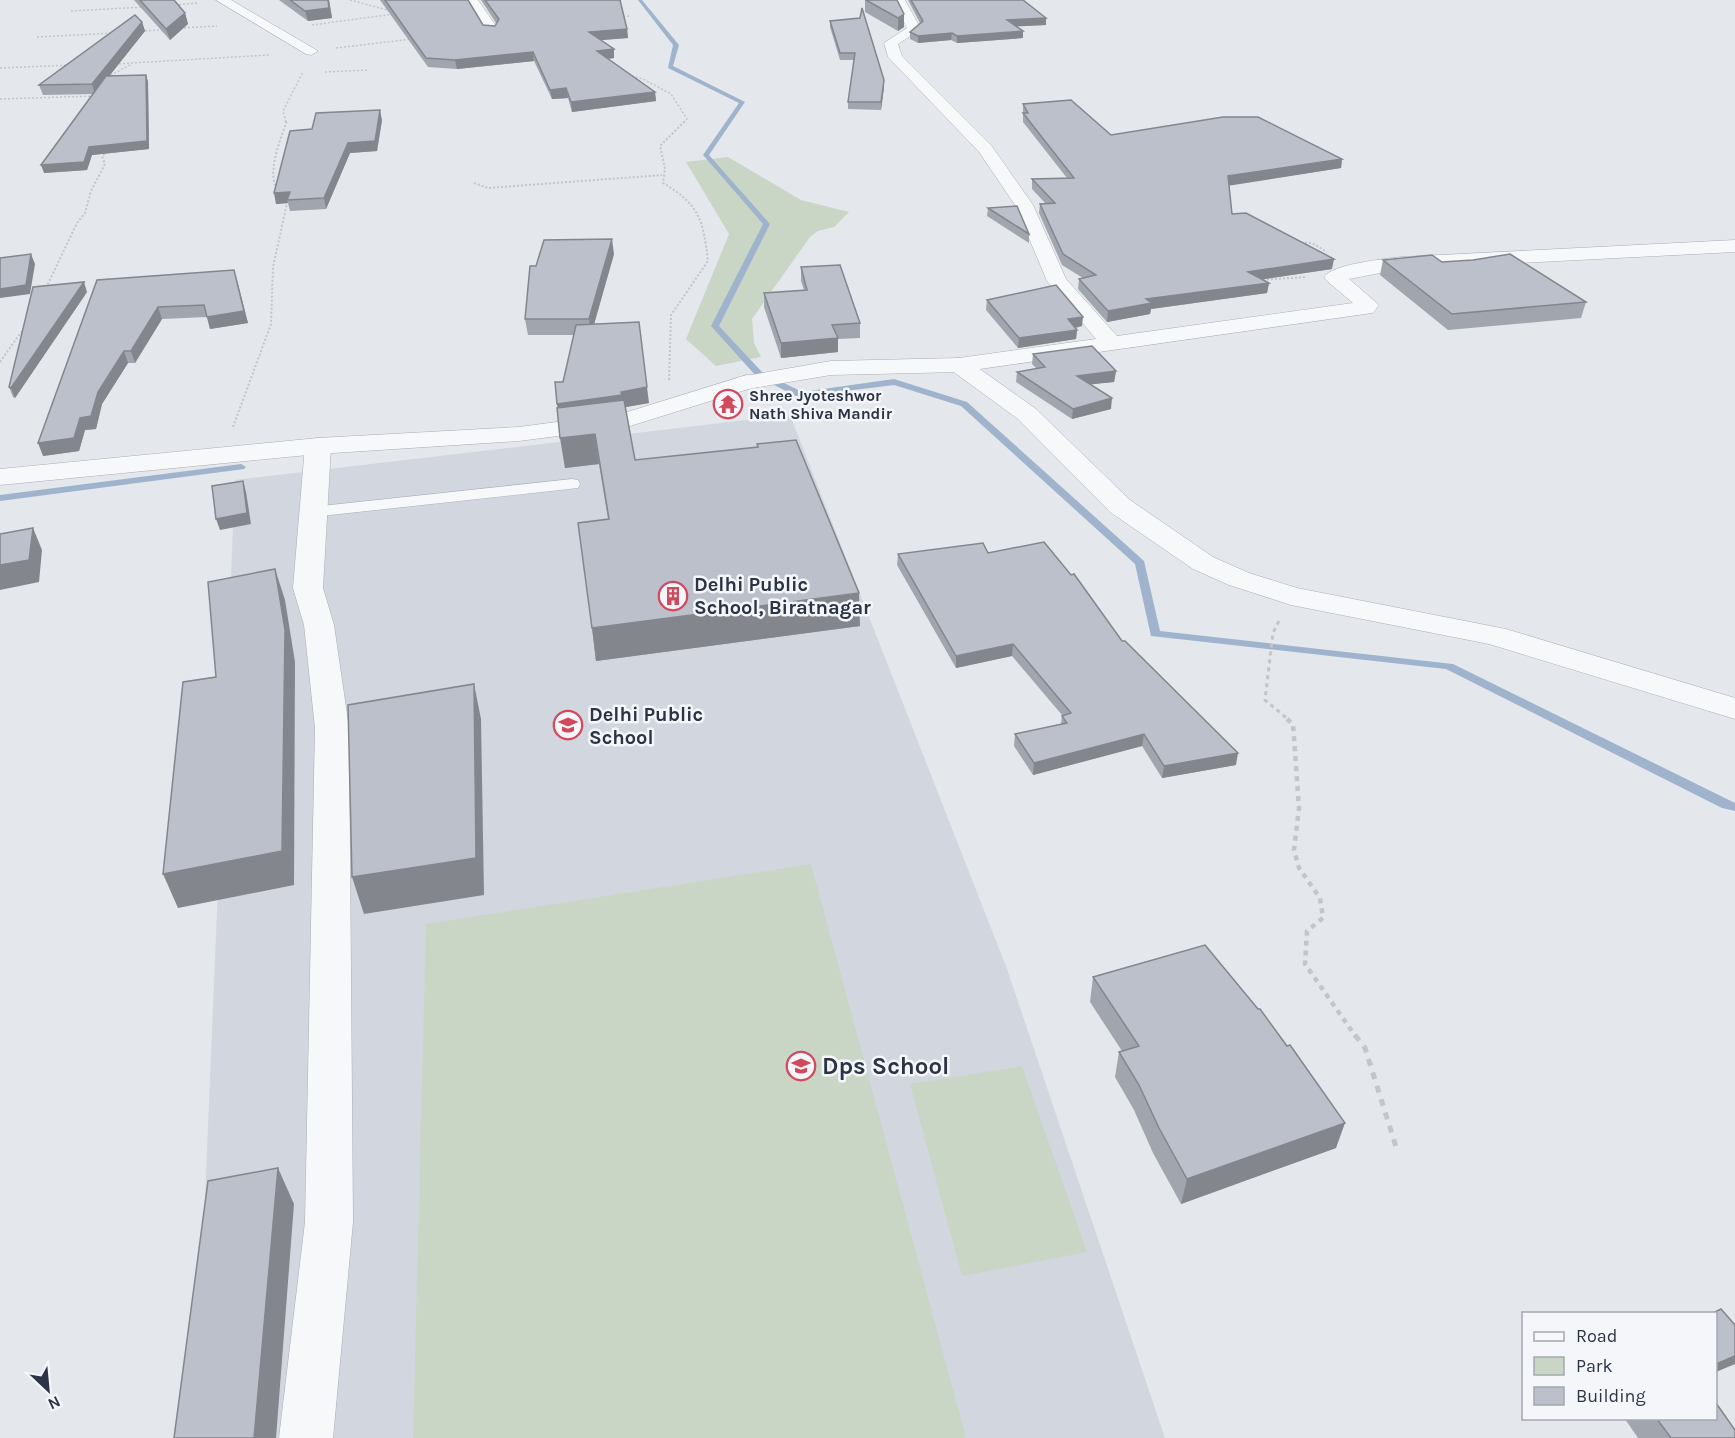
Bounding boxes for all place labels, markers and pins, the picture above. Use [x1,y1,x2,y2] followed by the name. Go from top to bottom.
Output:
[749,386,893,423] place label: Shree Jyoteshwor Nath Shiva Mandir
[712,388,744,420] temple icon: Shree Jyoteshwor Nath Shiva Mandir
[694,573,871,619] place label: Delhi Public School, Biratnagar
[657,580,689,612] building icon: Delhi Public School, Biratnagar
[589,703,703,749] place label: Delhi Public School
[552,709,584,741] school or university icon: Delhi Public School
[785,1050,817,1082] school or university icon: Dps School
[822,1052,949,1080] place label: Dps School

